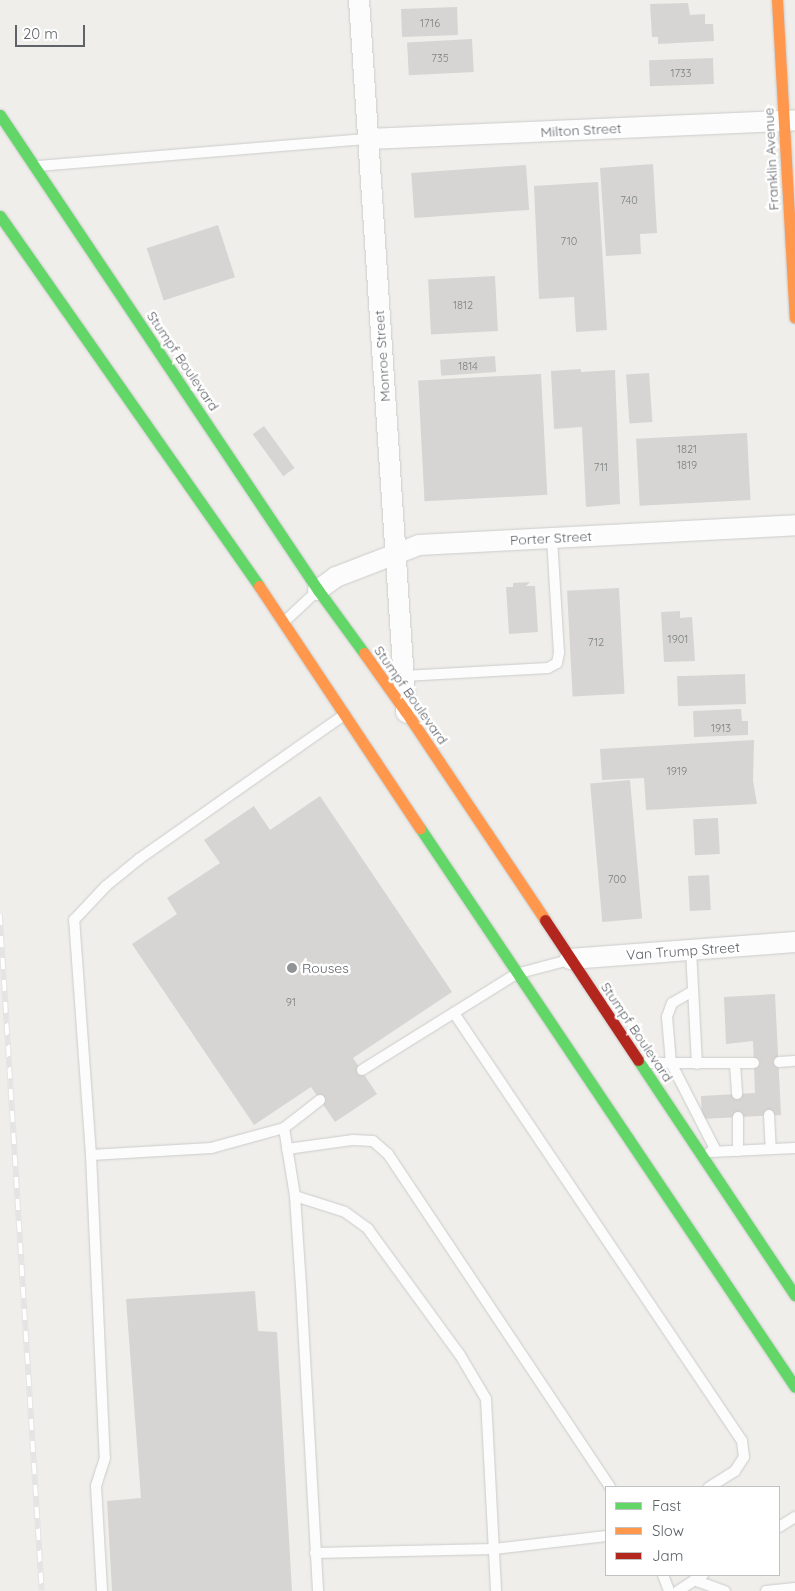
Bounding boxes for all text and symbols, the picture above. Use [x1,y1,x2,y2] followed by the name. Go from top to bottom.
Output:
[18,15,88,47] scale bar
[420,16,440,30] house number: 1716
[23,24,58,43] text: 20 m
[431,51,449,65] house number: 735
[670,66,692,80] house number: 1733
[760,107,782,211] street label: Franklin Avenue
[540,119,622,141] street label: Milton Street
[620,193,638,207] house number: 740
[561,234,577,248] house number: 710
[453,298,473,312] house number: 1812
[143,308,223,414] street label: Stumpf Boulevard
[370,310,394,402] street label: Monroe Street
[458,359,478,373] house number: 1814
[677,442,697,456] house number: 1821
[677,458,697,472] house number: 1819
[594,460,608,474] house number: 711
[510,527,592,549] street label: Porter Street
[668,632,688,646] house number: 1901
[588,635,604,649] house number: 712
[371,642,451,748] street label: Stumpf Boulevard
[711,721,731,735] house number: 1913
[667,764,687,778] house number: 1919
[608,872,626,886] house number: 700
[626,939,740,963] street label: Van Trump Street
[302,960,349,976] place label: Rouses
[286,962,298,974] marker: Rouses
[597,979,677,1085] street label: Stumpf Boulevard
[286,995,296,1009] house number: 91
[605,1486,780,1576] legend
[652,1496,681,1515] text: Fast
[652,1521,684,1540] text: Slow
[652,1546,683,1565] text: Jam

